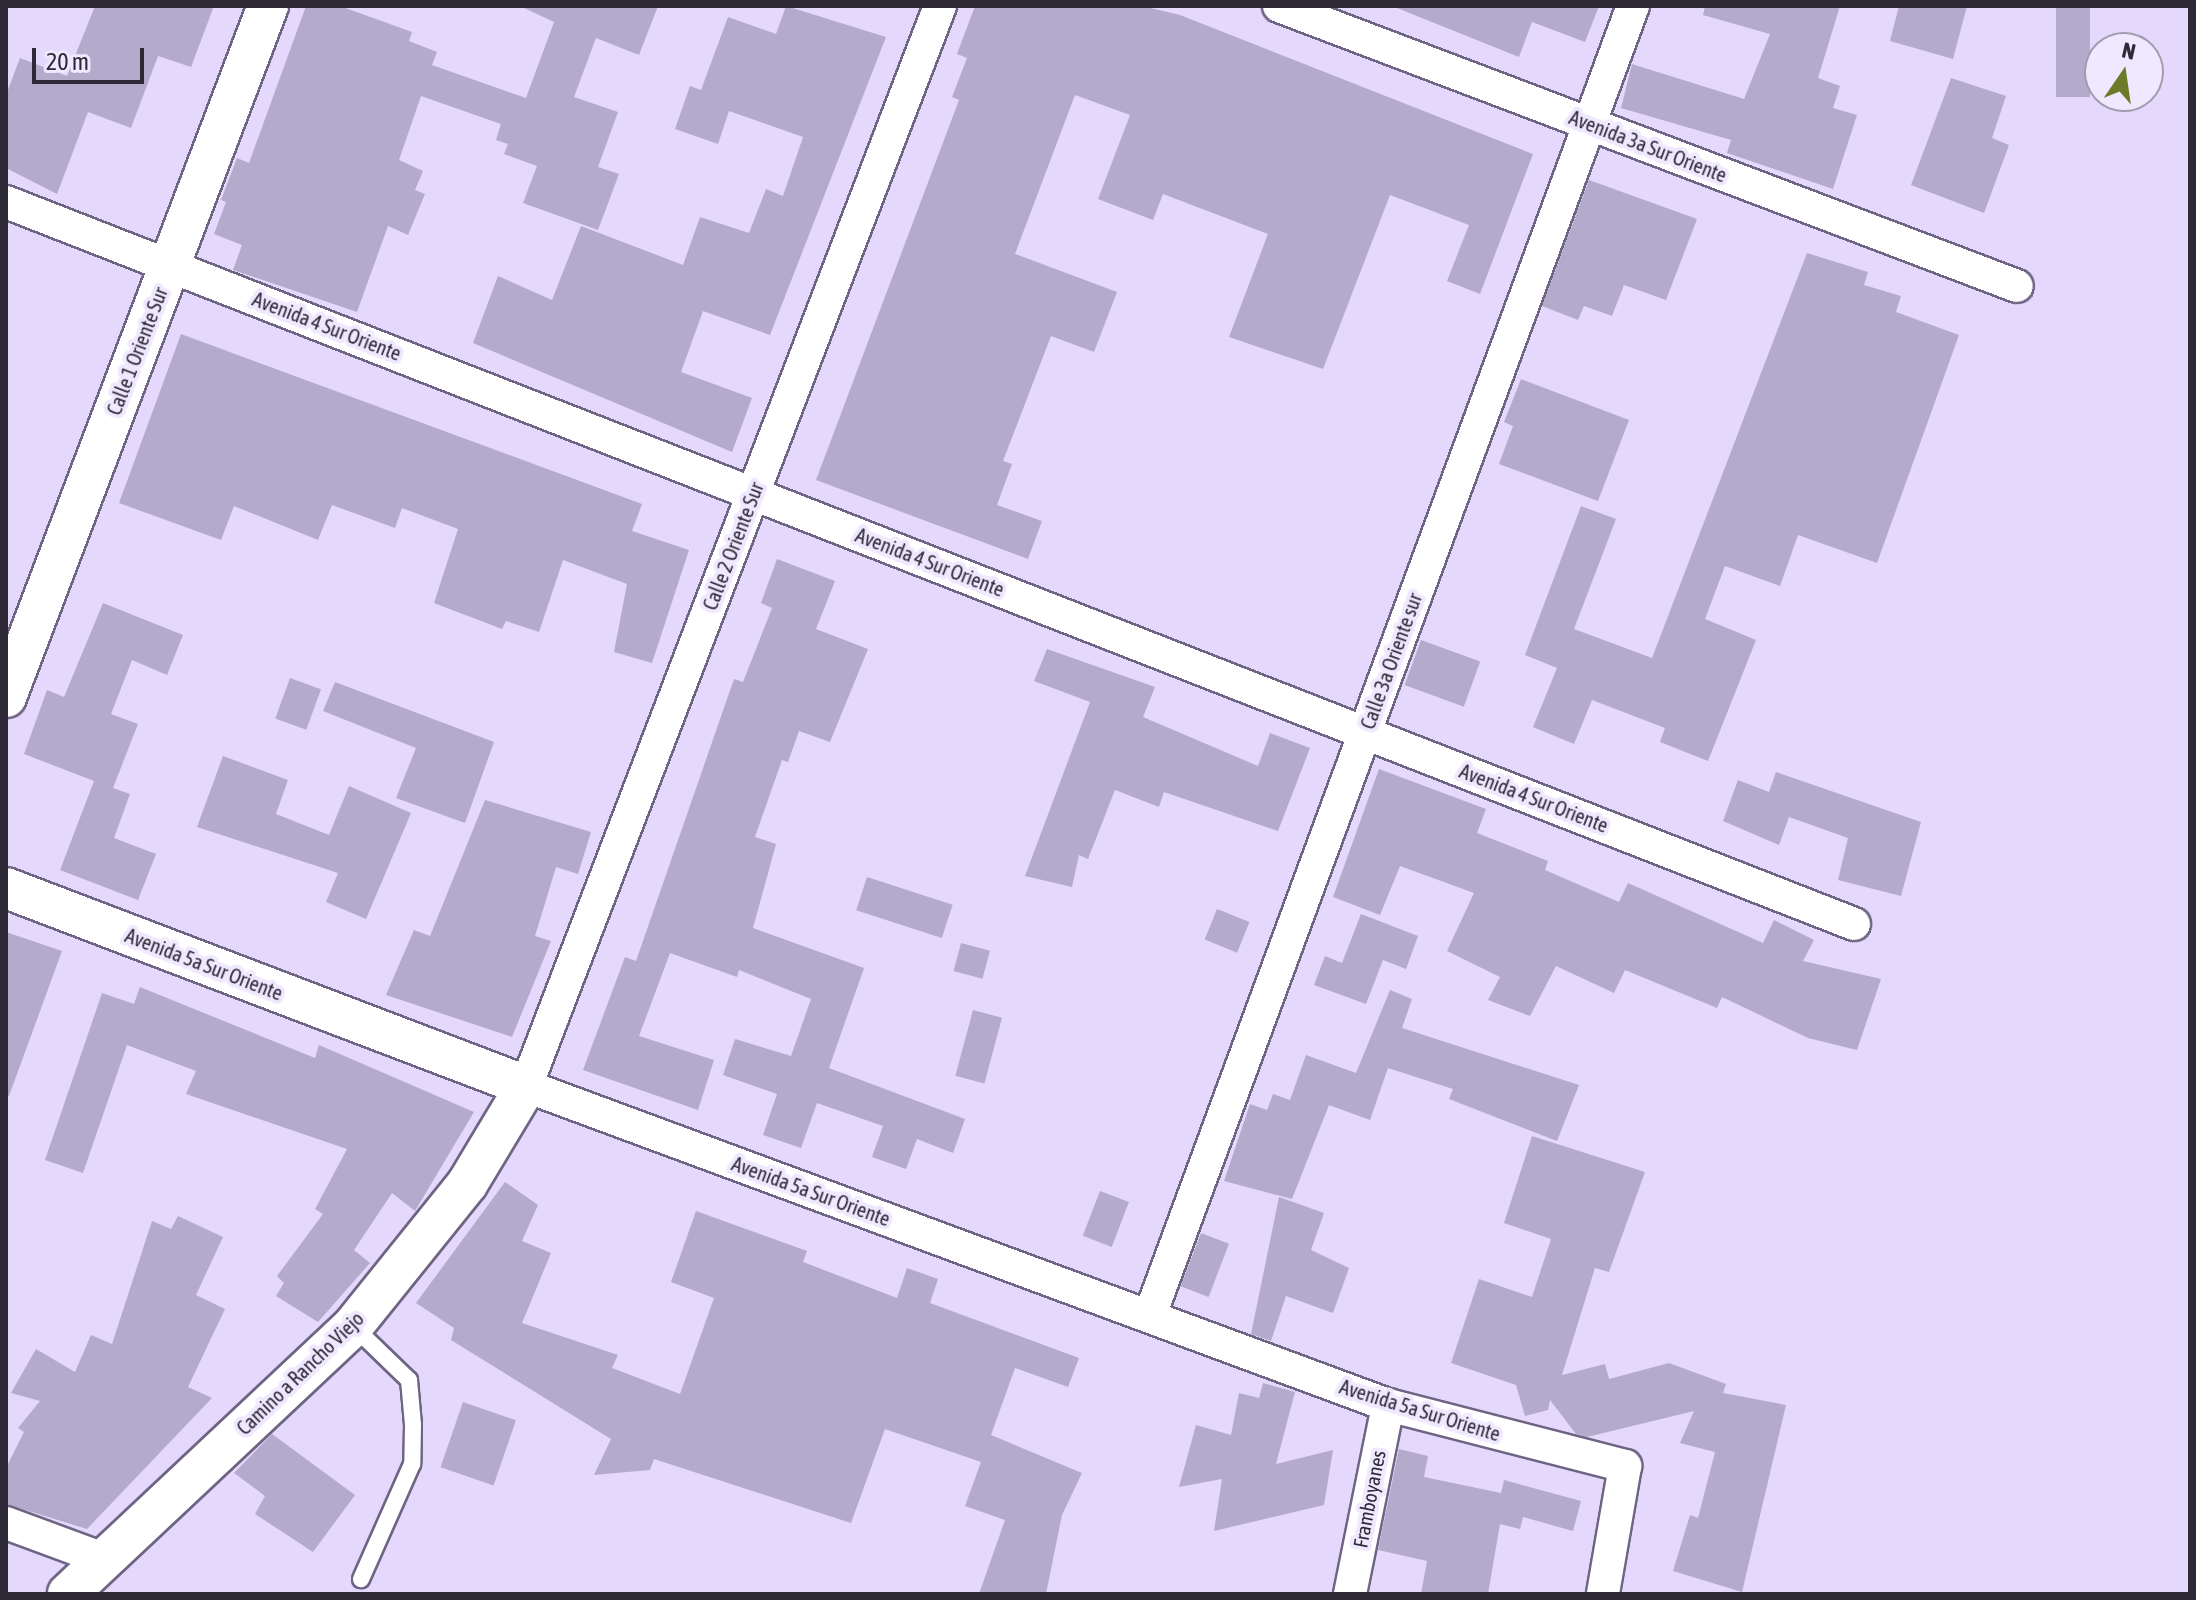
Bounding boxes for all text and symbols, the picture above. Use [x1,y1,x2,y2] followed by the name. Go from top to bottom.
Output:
[36,32,148,82] scale bar
[2084,32,2164,112] north arrow
[2120,36,2138,65] text: N
[46,48,89,75] text: 20 m
[1566,105,1730,187] street label: Avenida 3a Sur Oriente
[102,284,172,418] street label: Calle 1 Oriente Sur
[249,287,405,365] street label: Avenida 4 Sur Oriente
[698,479,768,613] street label: Calle 2 Oriente Sur
[852,523,1008,601] street label: Avenida 4 Sur Oriente
[1355,590,1427,732] street label: Calle 3a Oriente sur
[1456,759,1612,837] street label: Avenida 4 Sur Oriente
[122,923,286,1005] street label: Avenida 5a Sur Oriente
[729,1151,893,1231] street label: Avenida 5a Sur Oriente
[232,1306,368,1440] street label: Camino a Rancho Viejo
[1337,1374,1503,1446] street label: Avenida 5a Sur Oriente
[1348,1448,1390,1550] street label: Framboyanes

